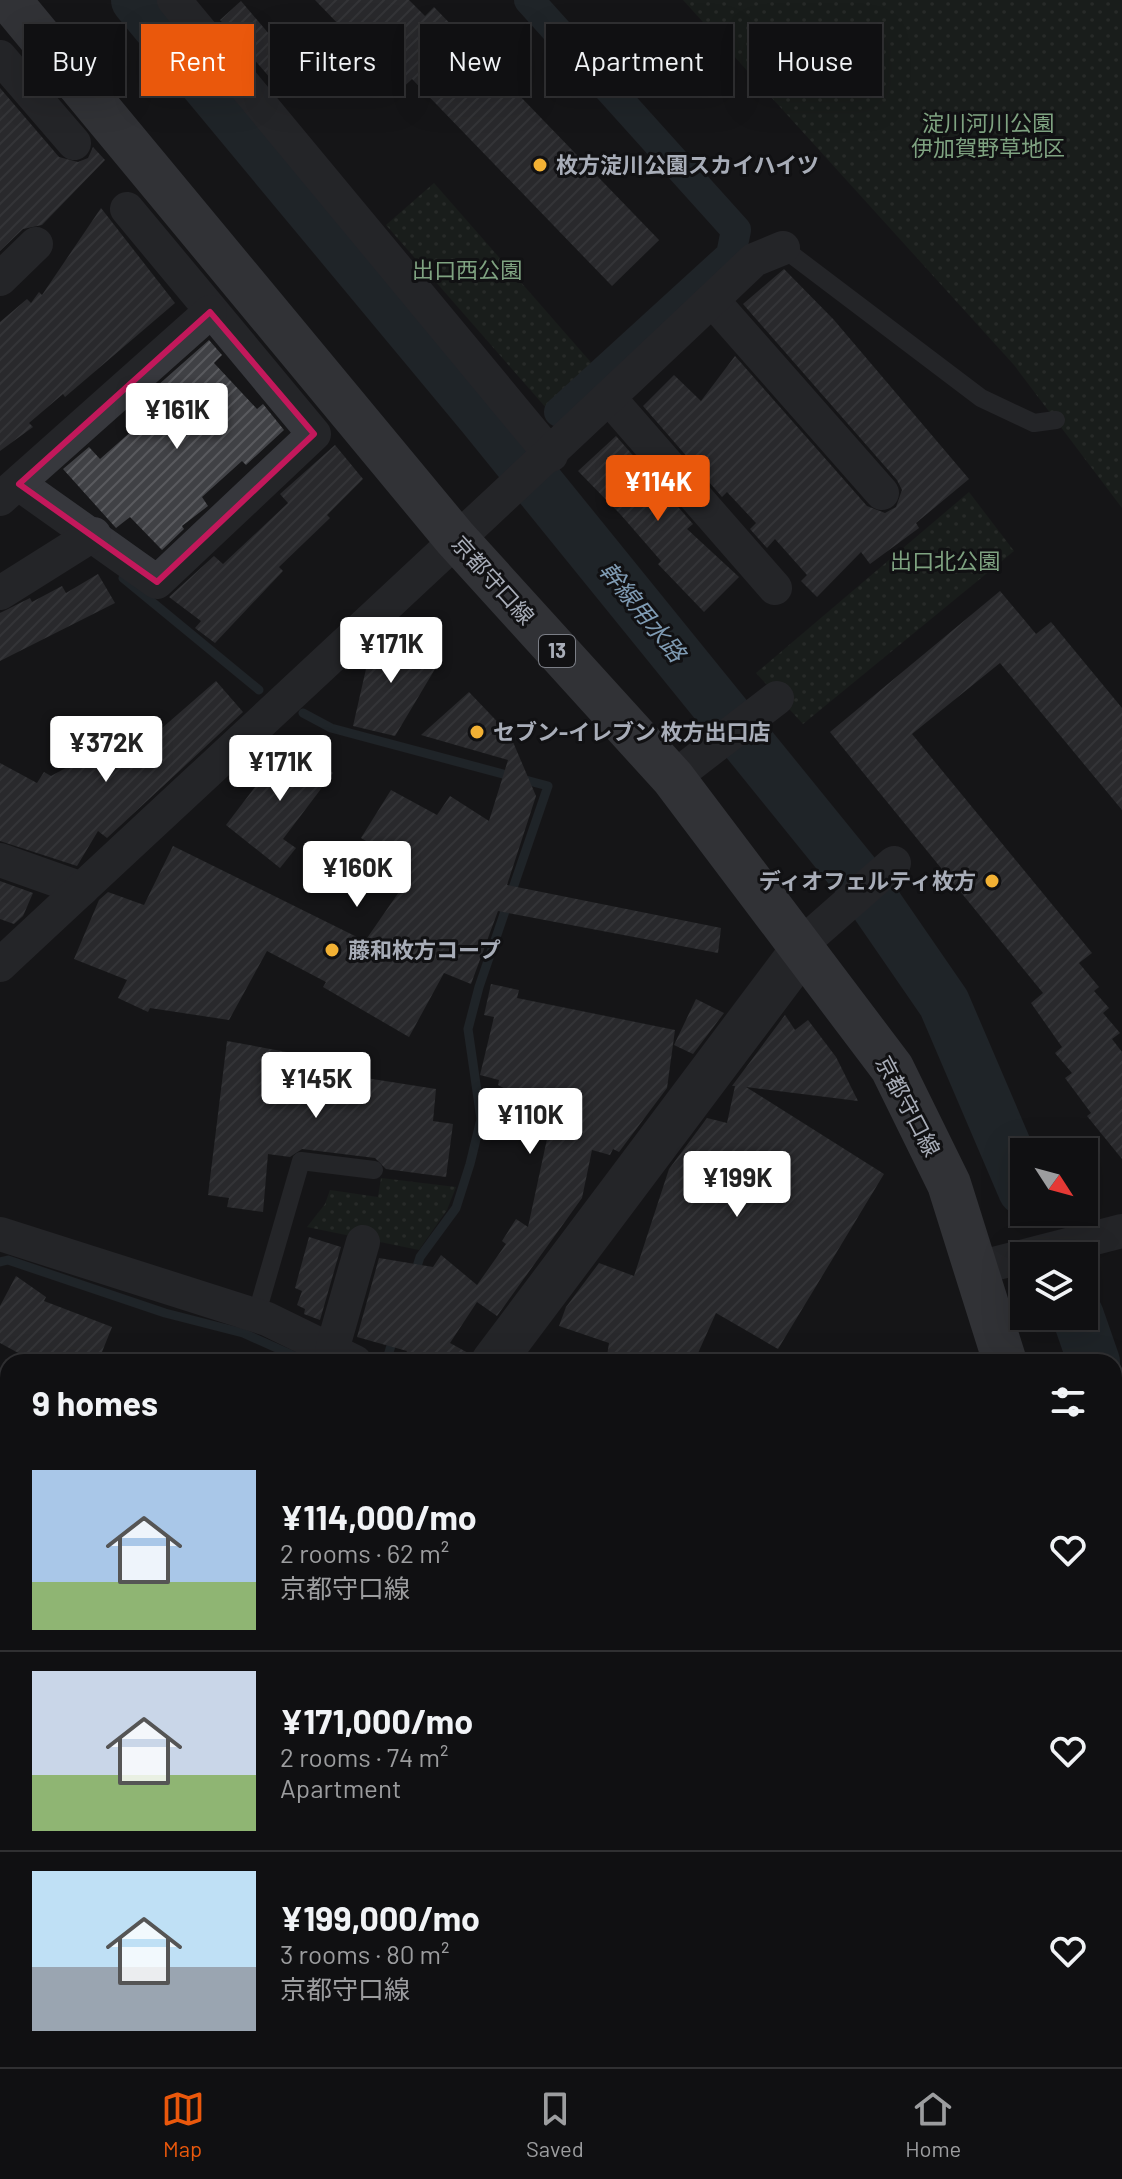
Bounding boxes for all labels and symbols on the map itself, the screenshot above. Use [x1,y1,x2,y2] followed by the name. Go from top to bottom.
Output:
[911,109,1065,160] park label: 淀川河川公園 伊加賀野草地区
[556,151,819,177] place label: 枚方淀川公園スカイハイツ
[531,156,549,174] marker: 枚方淀川公園スカイハイツ
[412,256,522,282] park label: 出口西公園
[121,383,233,451] pin: ¥161K
[602,455,714,523] pin: ¥114K
[447,530,540,629] street label: 京都守口線
[890,547,1000,573] park label: 出口北公園
[594,555,693,668] water label: 幹線用水路
[335,617,447,685] pin: ¥171K
[539,635,575,667] road number: 13
[50,716,162,784] pin: ¥372K
[493,718,770,744] place label: セブン-イレブン 枚方出口店
[468,723,486,741] marker: セブン-イレブン 枚方出口店
[224,735,336,803] pin: ¥171K
[301,841,413,909] pin: ¥160K
[759,867,976,893] place label: ディオフェルティ枚方
[983,872,1001,890] marker: ディオフェルティ枚方
[348,936,501,962] place label: 藤和枚方コープ
[323,941,341,959] marker: 藤和枚方コープ
[872,1051,946,1160] street label: 京都守口線
[260,1052,372,1120] pin: ¥145K
[474,1088,586,1156] pin: ¥110K
[1010,1138,1098,1226] north arrow
[681,1151,793,1219] pin: ¥199K

